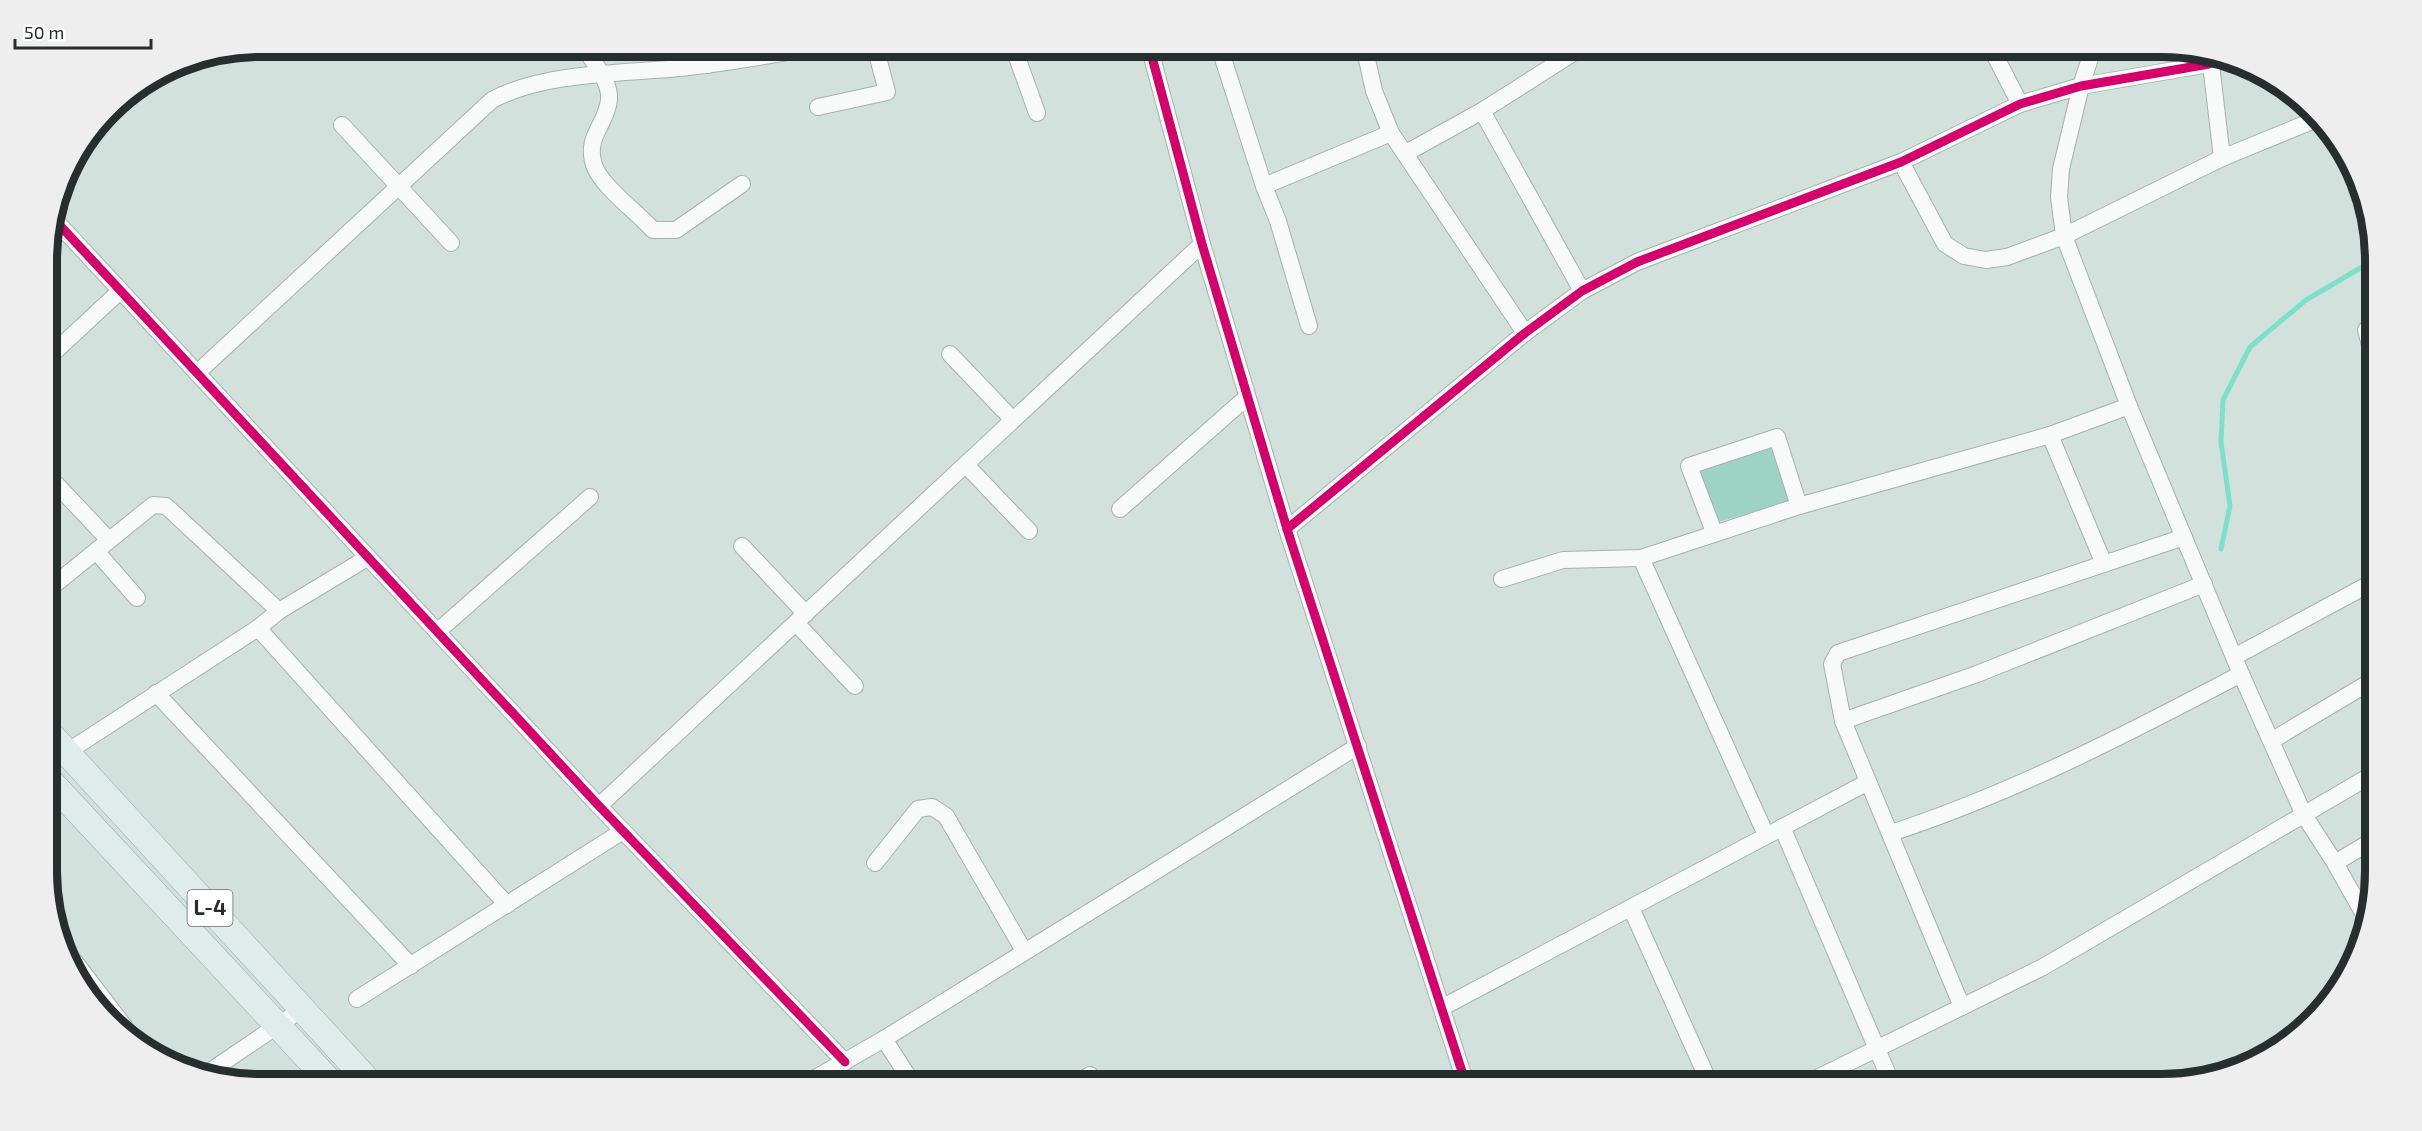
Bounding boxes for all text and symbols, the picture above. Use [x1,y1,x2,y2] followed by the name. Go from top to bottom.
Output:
[15,12,152,50] scale bar
[24,21,64,43] text: 50 m
[188,890,232,926] road number: L-4

